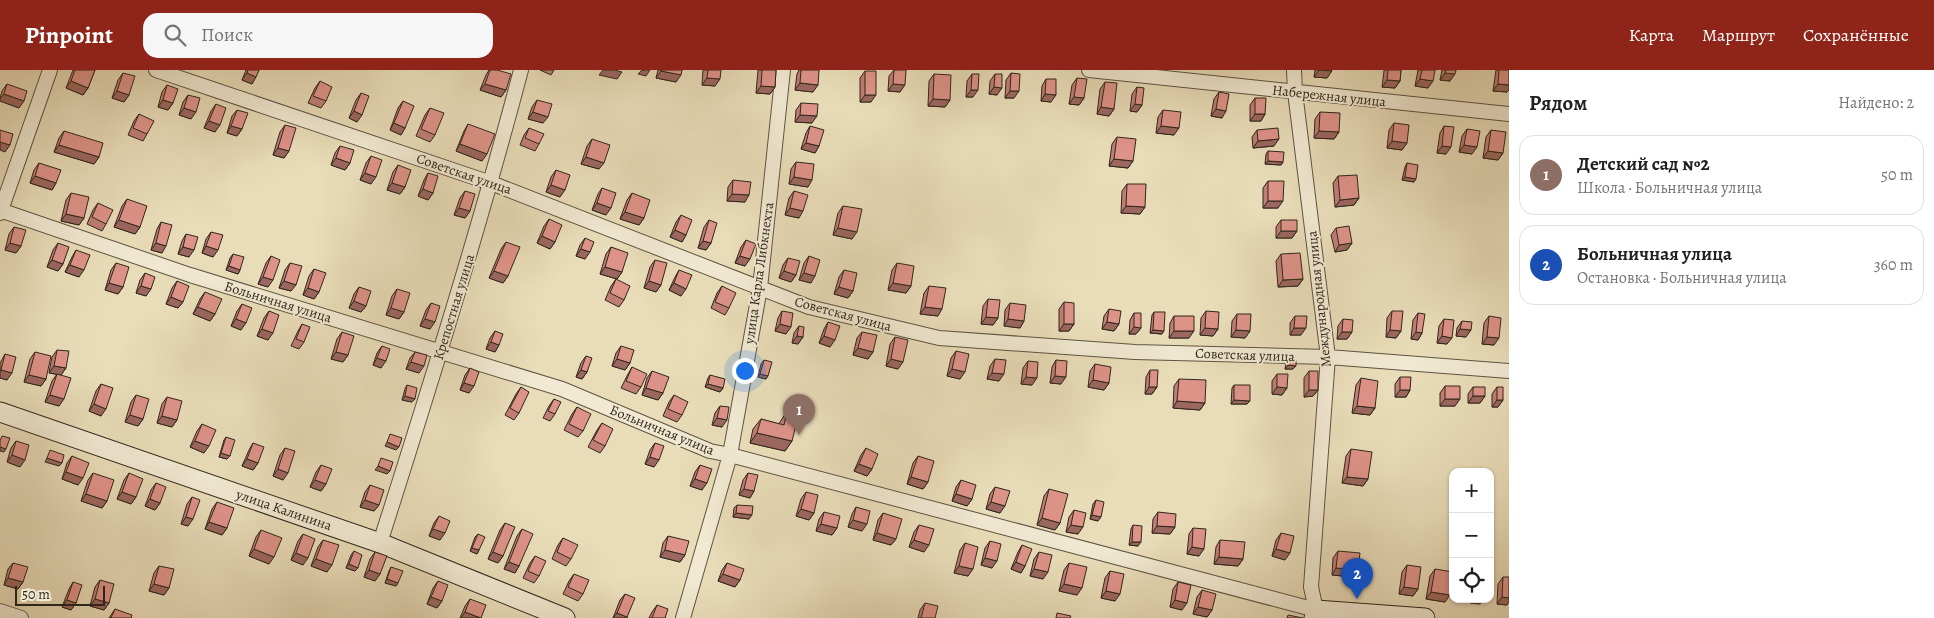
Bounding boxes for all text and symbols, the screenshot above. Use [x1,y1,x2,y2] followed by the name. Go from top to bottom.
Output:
[143,13,493,58] search box
[25,19,113,51] text: Pinpoint
[161,21,189,49] icon: search
[201,22,253,48] text: Поиск
[1629,23,1674,47] text: Карта
[1702,23,1775,47] text: Маршрут
[1803,23,1909,47] text: Сохранённые
[1271,81,1387,111] street label: Набережная улица
[1529,89,1587,117] text: Рядом
[1838,92,1914,114] text: Найдено: 2
[414,149,515,199] street label: Советская улица
[1577,151,1710,177] text: Детский сад №2
[1543,164,1549,186] text: 1
[1881,164,1913,186] text: 50 m
[1577,177,1762,199] text: Школа · Больничная улица
[740,200,778,346] street label: улица Карла Либкнехта
[1302,229,1336,368] street label: Международная улица
[1577,241,1732,267] text: Больничная улица
[429,251,479,362] street label: Крепостная улица
[1542,254,1550,276] text: 2
[1874,254,1913,276] text: 360 m
[1577,267,1787,289] text: Остановка · Больничная улица
[222,277,335,328] street label: Больничная улица
[792,292,894,336] street label: Советская улица
[1195,344,1296,366] street label: Советская улица
[732,358,758,384] your location
[783,394,815,435] pin: 1
[607,400,718,460] street label: Больничная улица
[1449,468,1494,603] map controls
[1449,468,1494,513] button: +
[233,484,335,535] street label: улица Калинина
[1449,513,1494,558] button: −
[1341,558,1373,599] pin: 2
[1449,558,1494,603] button: locate
[15,583,105,606] scale bar
[22,585,50,604] text: 50 m

